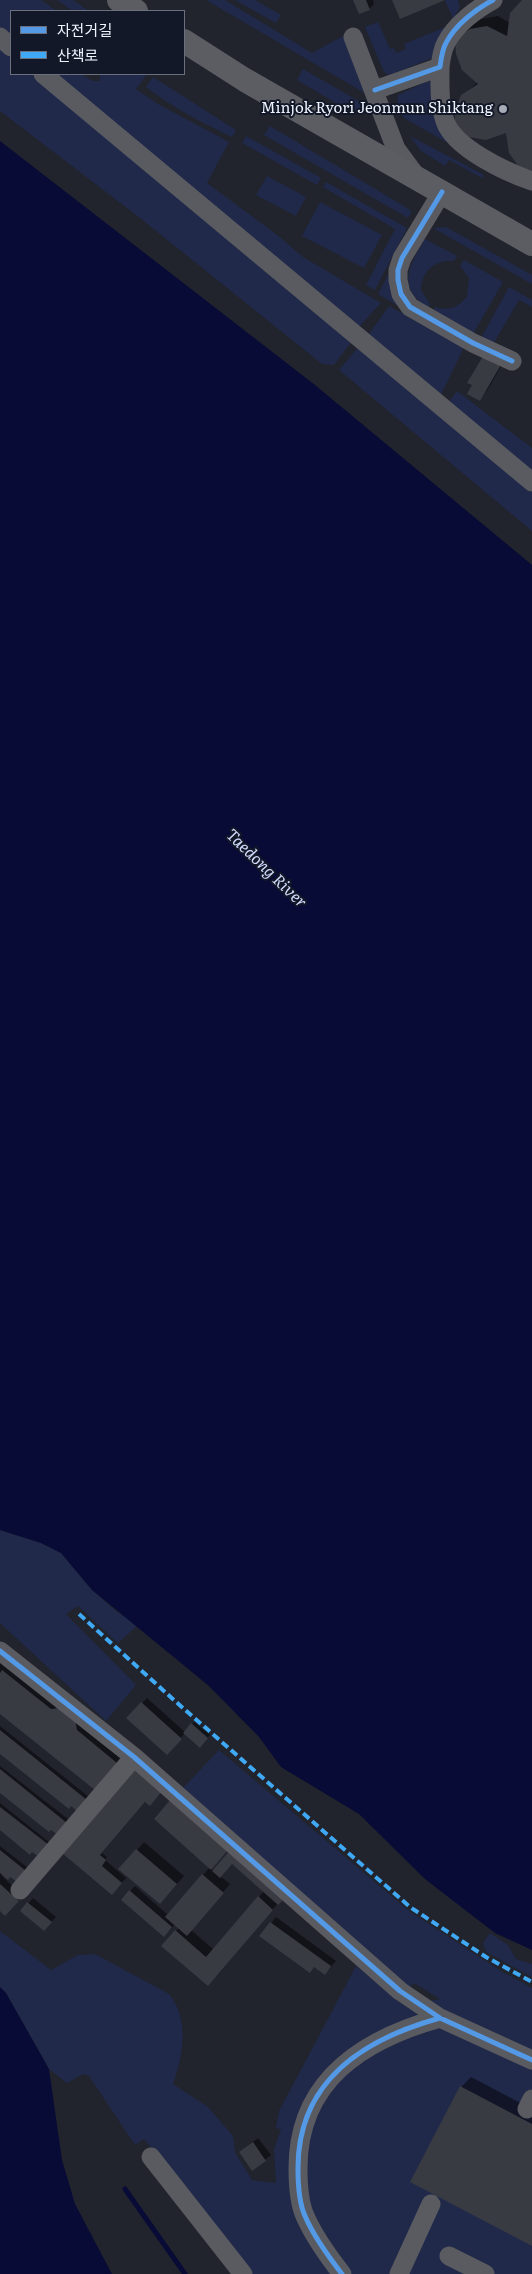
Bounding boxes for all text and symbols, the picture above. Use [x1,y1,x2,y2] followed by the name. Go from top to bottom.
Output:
[10,10,185,75] legend
[57,18,112,41] text: 자전거길
[57,43,98,66] text: 산책로
[261,100,493,118] place label: Minjok Ryori Jeonmun Shiktang
[497,103,509,115] marker: Minjok Ryori Jeonmun Shiktang
[222,826,310,912] water label: Taedong River

